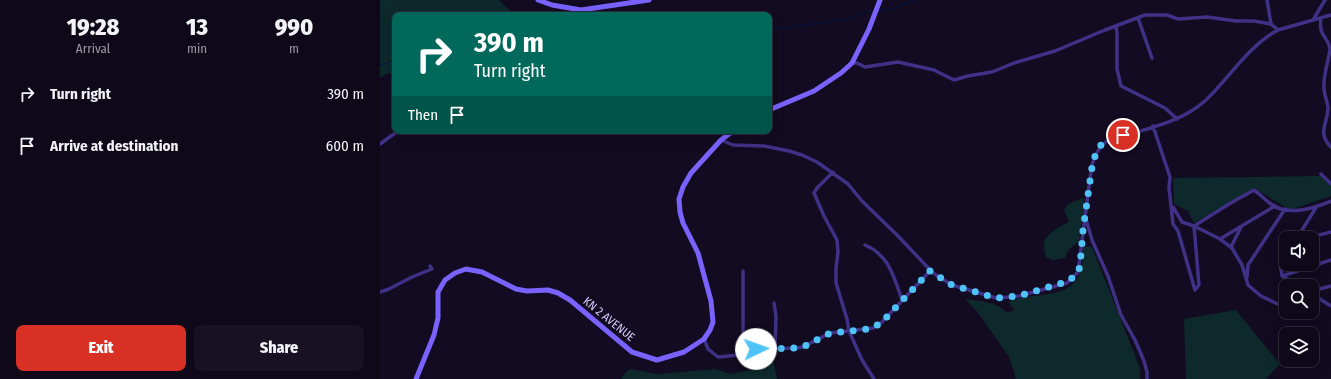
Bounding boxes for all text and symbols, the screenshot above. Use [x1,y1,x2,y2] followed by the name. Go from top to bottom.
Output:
[67,13,119,41] text: 19:28
[186,13,208,41] text: 13
[275,13,313,41] text: 990
[474,26,544,59] text: 390 m
[408,28,460,80] icon: right
[76,41,110,56] text: Arrival
[187,41,207,56] text: min
[289,41,299,56] text: m
[474,60,546,82] text: Turn right
[16,83,38,105] icon: right
[50,85,111,103] text: Turn right
[327,85,364,103] text: 390 m
[446,104,468,126] icon: arrive
[408,106,438,124] text: Then
[1106,118,1140,152] pin
[1112,124,1134,146] icon: arrive
[16,135,38,157] icon: arrive
[50,137,178,155] text: Arrive at destination
[326,137,364,155] text: 600 m
[1279,231,1319,367] map controls
[1279,231,1319,271] button: sound
[1279,279,1319,319] button: search
[580,294,638,344] street label: KN 2 AVENUE
[16,325,186,371] button: Exit
[194,325,364,371] button: Share
[1279,327,1319,367] button: layers
[735,328,777,370] position arrow

